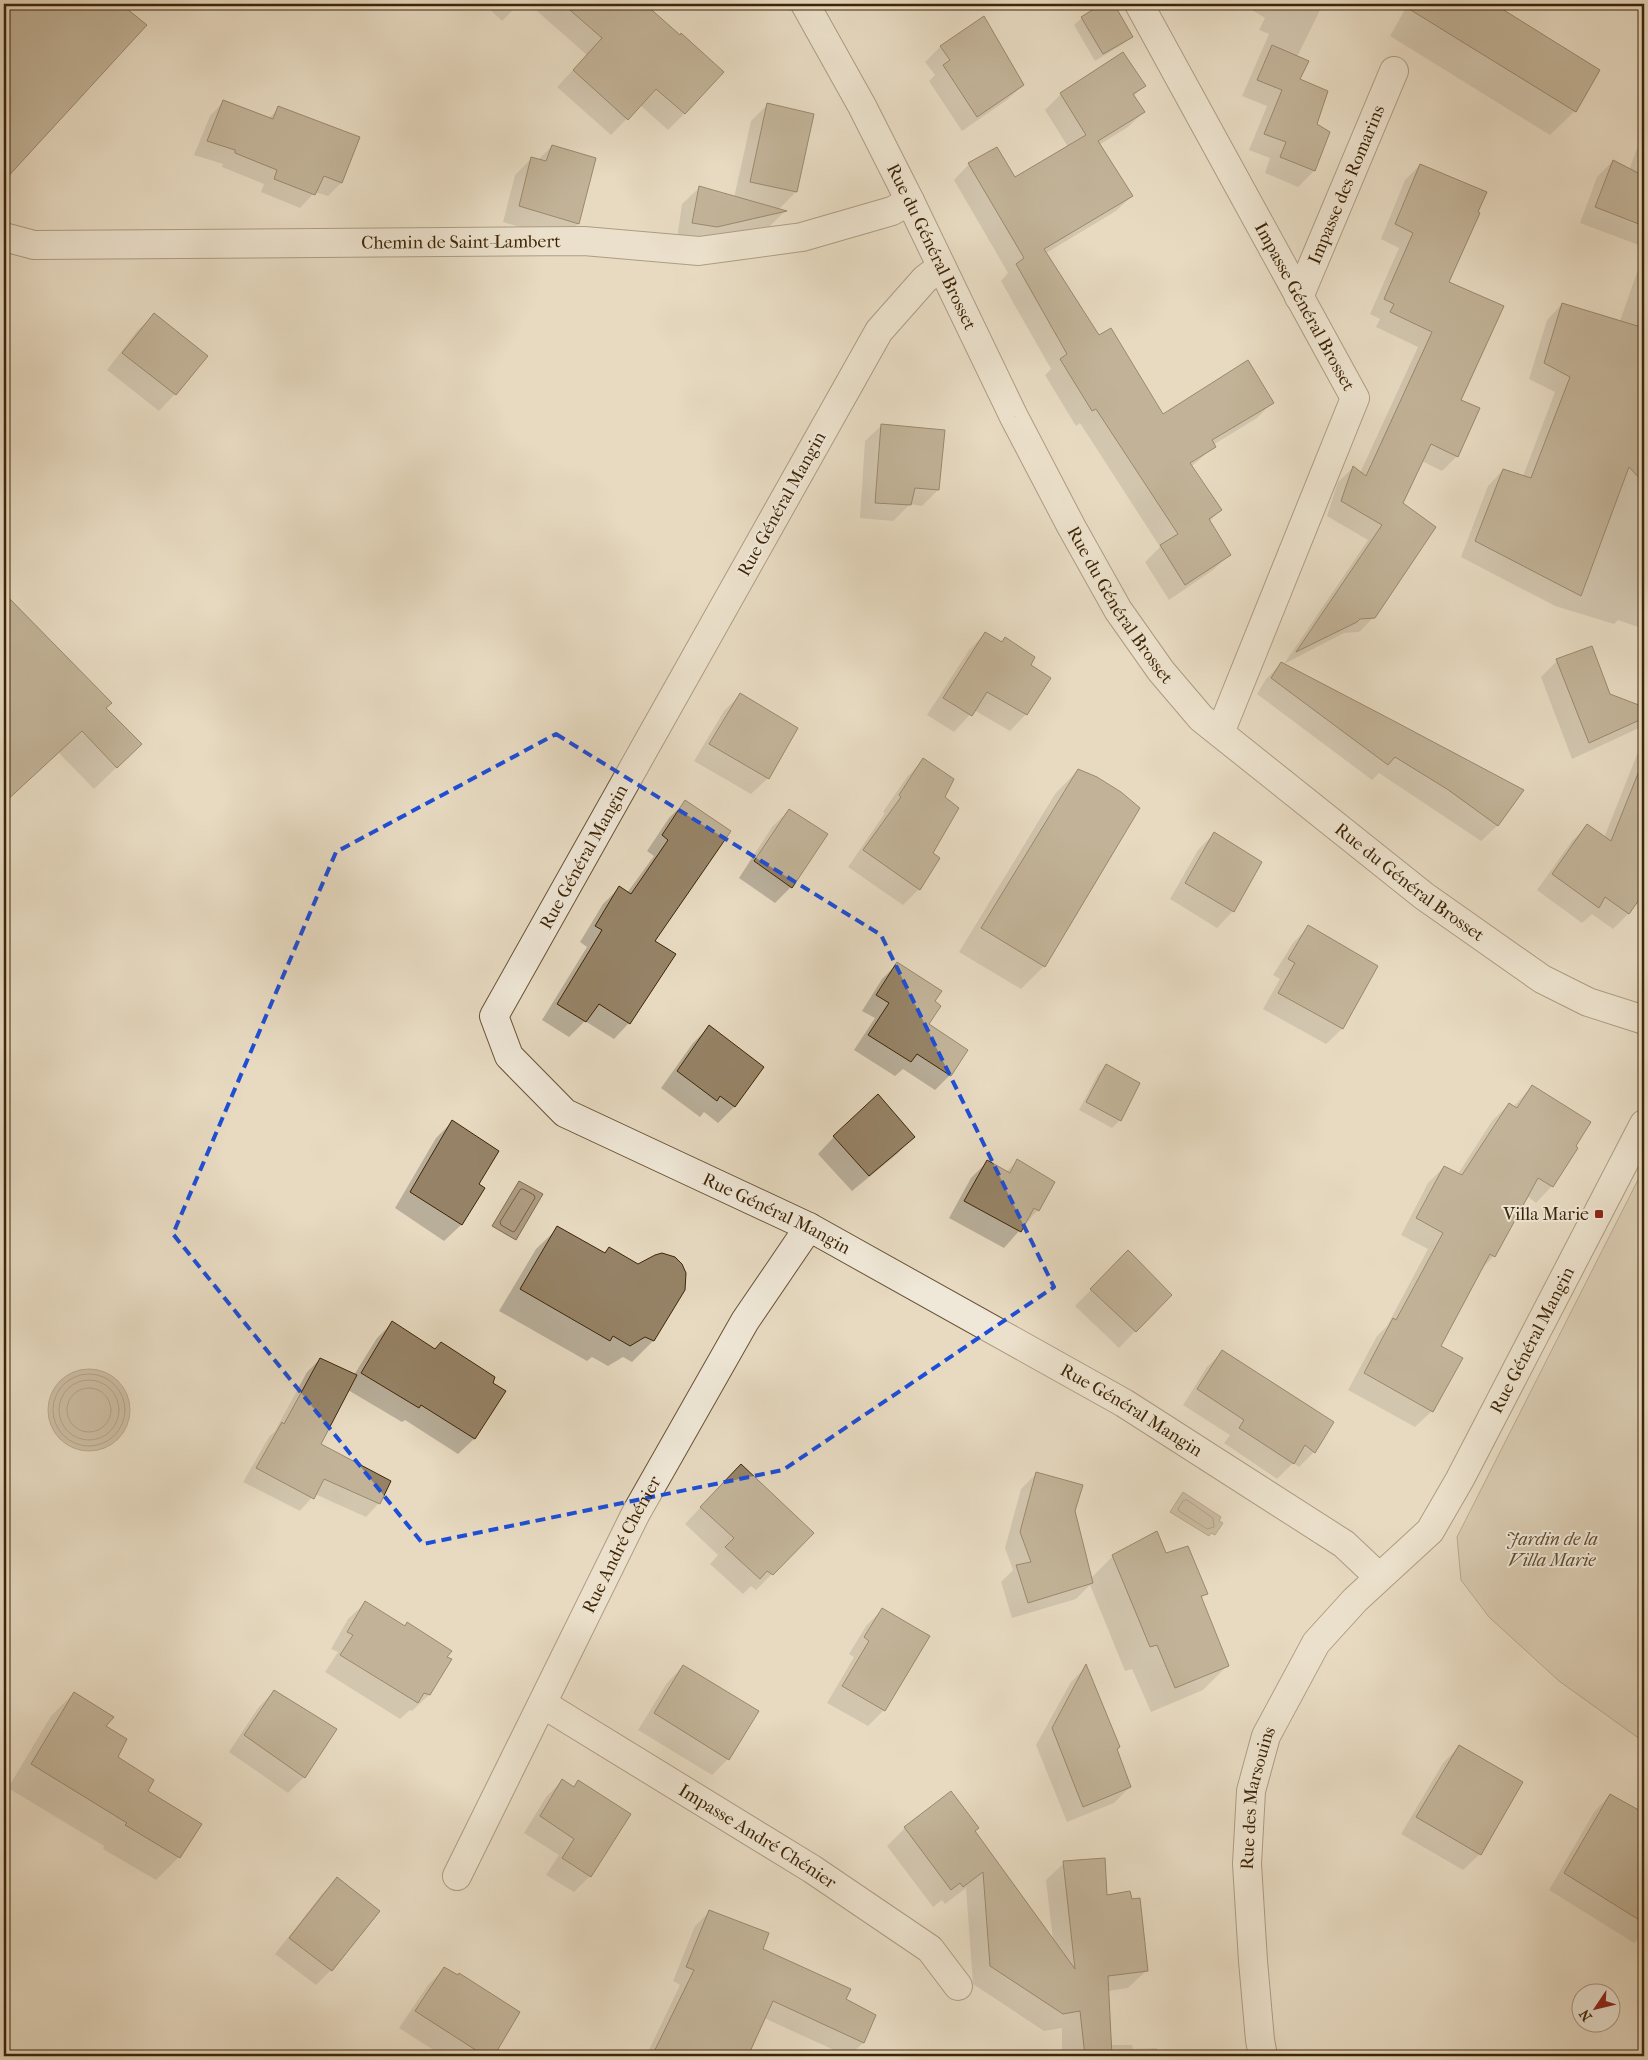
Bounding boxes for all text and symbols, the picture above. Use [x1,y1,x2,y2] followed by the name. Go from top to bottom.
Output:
[1304,101,1389,267] street label: Impasse des Romarins
[882,160,981,334] street label: Rue du Général Brosset
[1250,219,1360,395] street label: Impasse Général Brosset
[361,231,561,253] street label: Chemin de Saint-Lambert
[734,428,831,580] street label: Rue Général Mangin
[1063,522,1178,688] street label: Rue du Général Brosset
[536,781,633,933] street label: Rue Général Mangin
[1331,818,1489,946] street label: Rue du Général Brosset
[699,1168,855,1259] street label: Rue Général Mangin
[1502,1204,1589,1225] place label: Villa Marie
[1593,1208,1605,1220] marker: Villa Marie
[1485,1263,1579,1417] street label: Rue Général Mangin
[1057,1359,1207,1461] street label: Rue Général Mangin
[578,1472,665,1617] street label: Rue André Chénier
[1506,1529,1598,1571] park label: Jardin de la Villa Marie
[1236,1722,1280,1870] street label: Rue des Marsouins
[675,1779,841,1893] street label: Impasse André Chénier
[1570,1982,1620,2032] north arrow
[1576,2006,1596,2024] text: N

